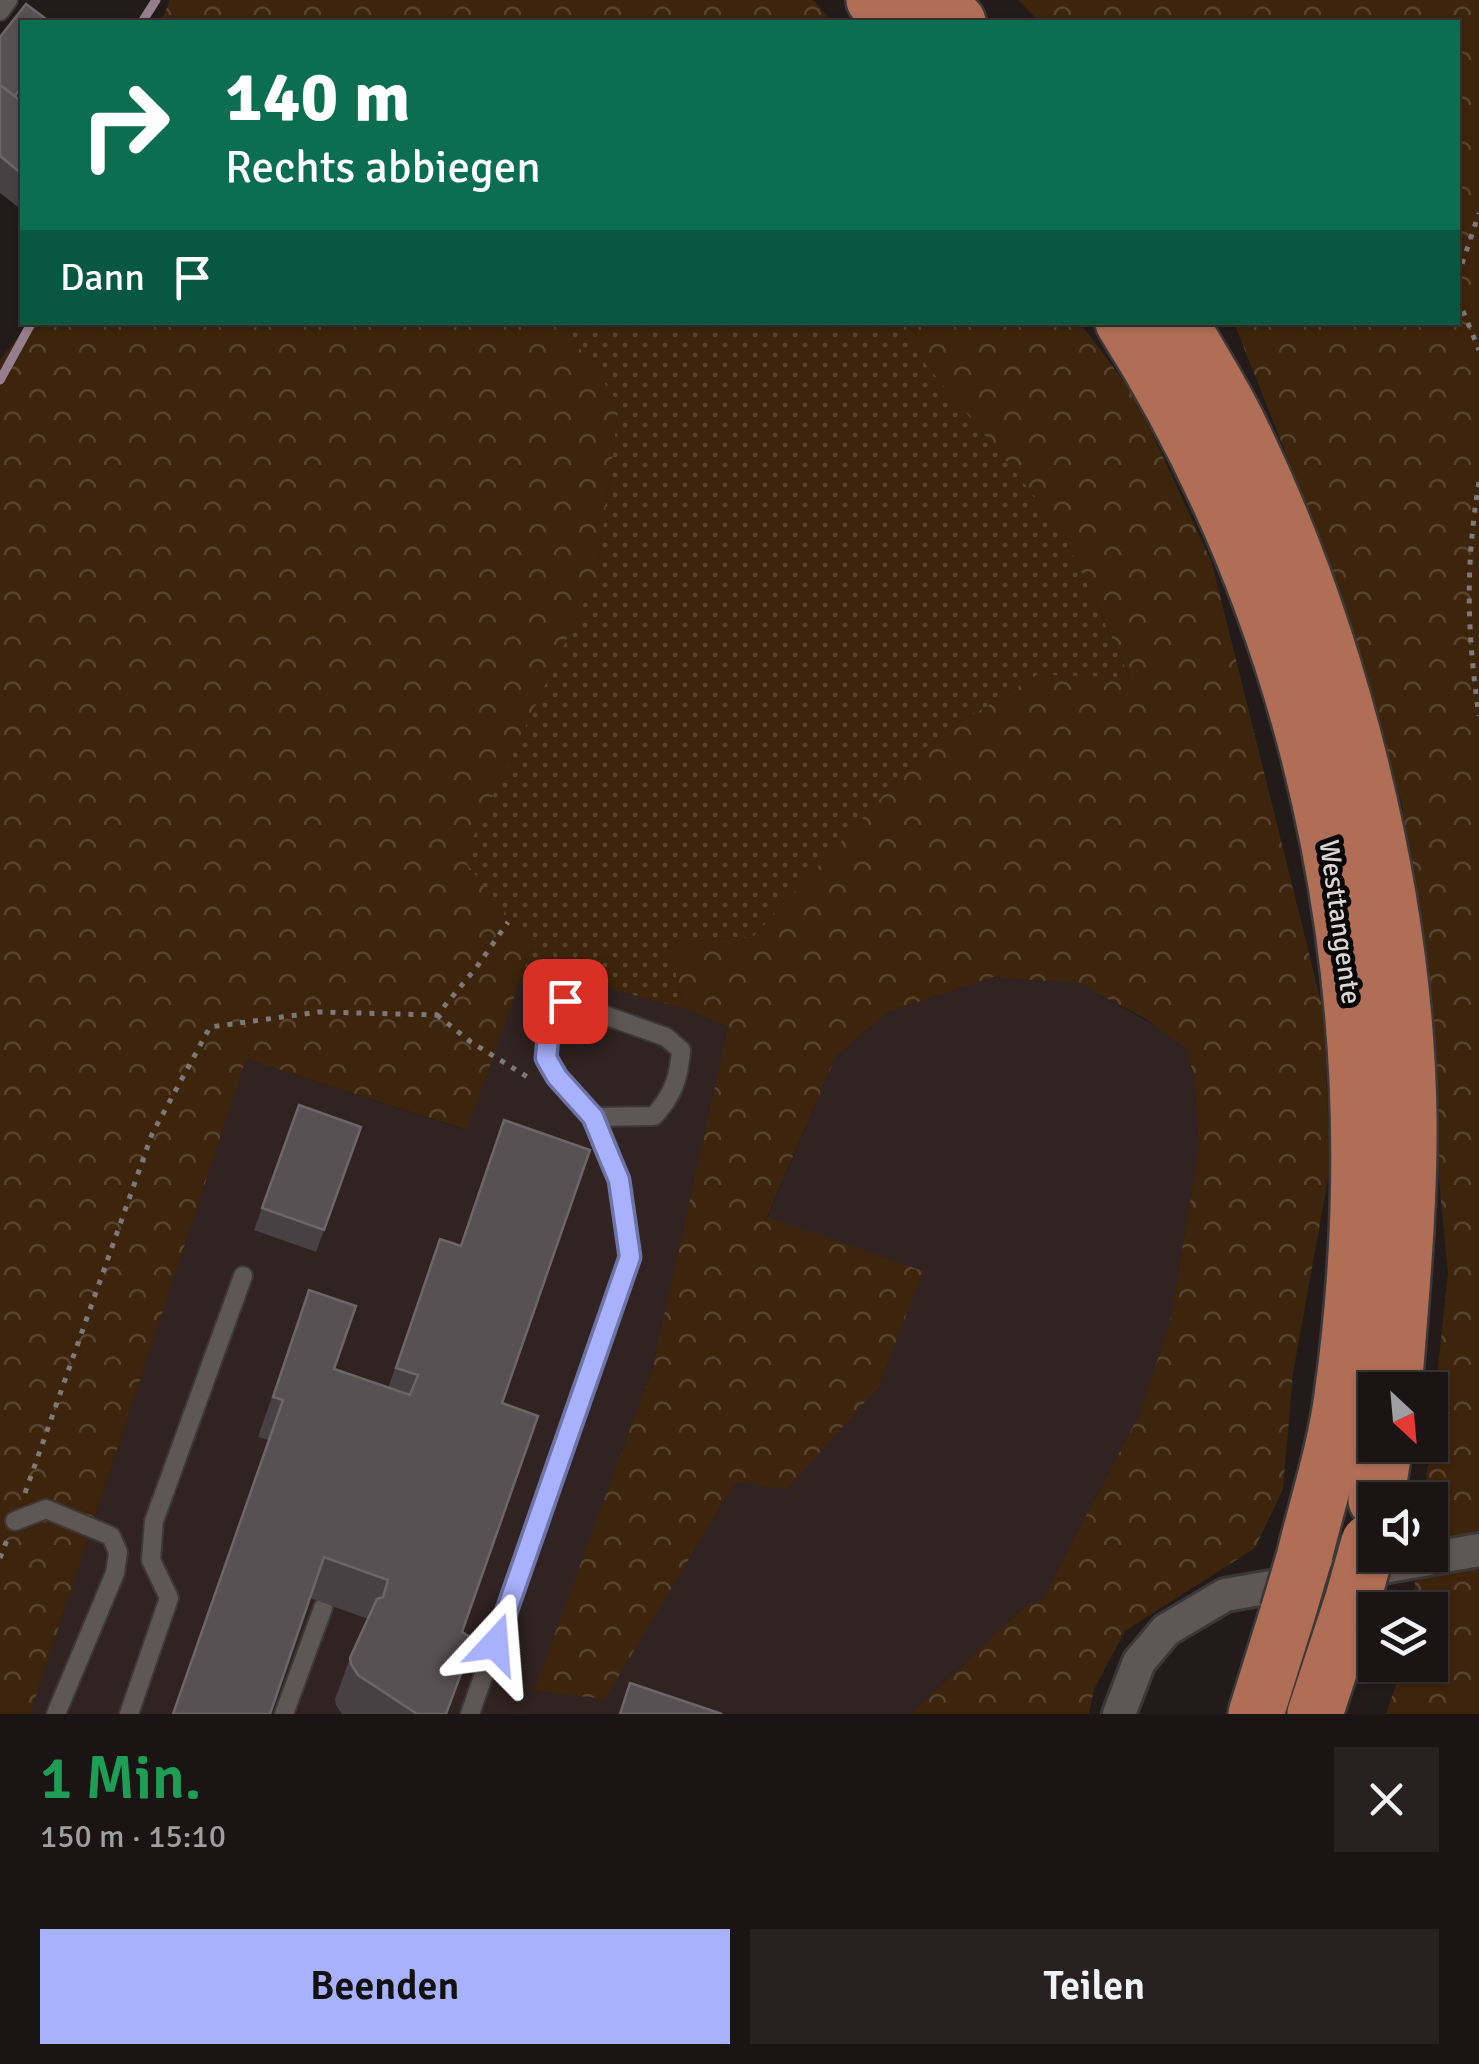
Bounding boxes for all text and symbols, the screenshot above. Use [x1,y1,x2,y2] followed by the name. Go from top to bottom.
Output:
[225,54,410,140] text: 140 m
[60,60,190,190] icon: right
[225,140,541,195] text: Rechts abbiegen
[165,250,220,305] icon: arrive
[60,254,145,301] text: Dann
[1312,838,1368,1006] street label: Westtangente
[523,959,608,1044] pin
[538,974,593,1029] icon: arrive
[1358,1372,1448,1462] north arrow
[1358,1372,1448,1682] map controls
[1358,1482,1448,1572] button: sound
[443,1592,547,1696] position arrow
[1358,1592,1448,1682] button: layers
[40,1742,201,1816] text: 1 Min.
[1334,1747,1439,1852] button: close
[40,1817,226,1856] text: 150 m · 15:10
[40,1929,730,2044] button: Beenden
[750,1929,1439,2044] button: Teilen

